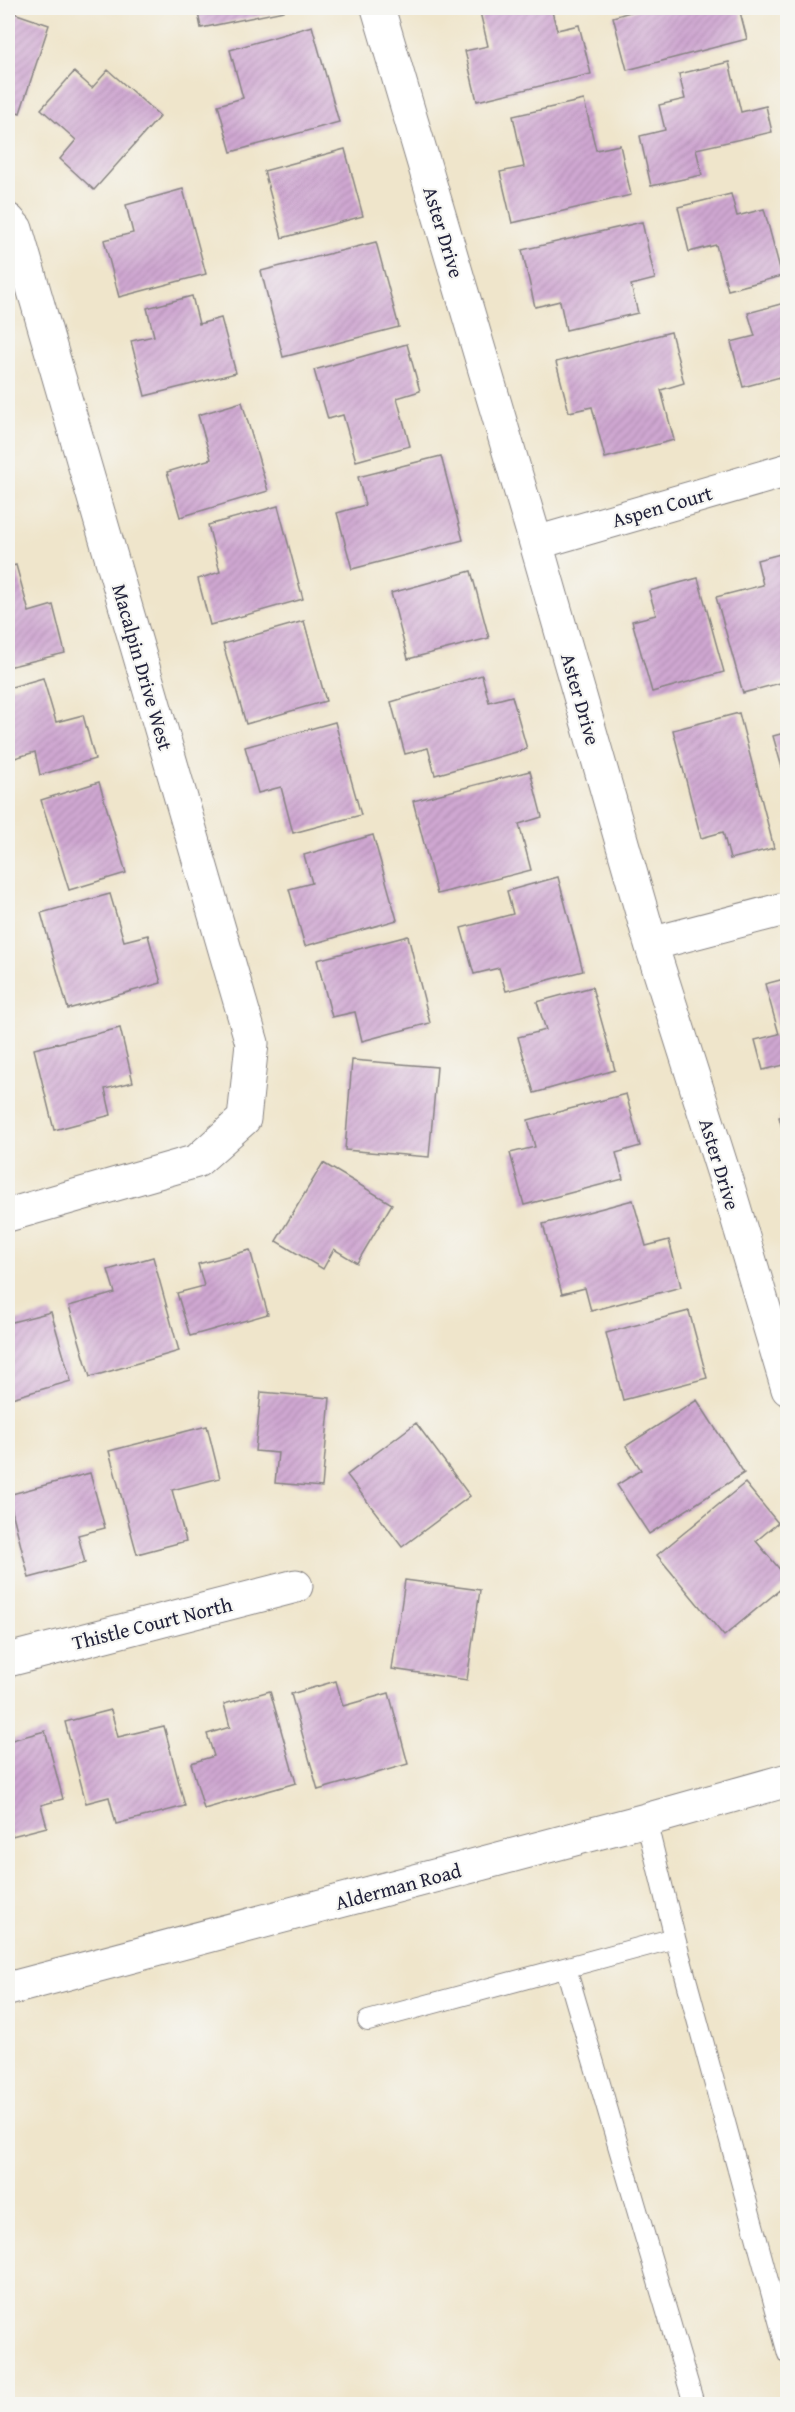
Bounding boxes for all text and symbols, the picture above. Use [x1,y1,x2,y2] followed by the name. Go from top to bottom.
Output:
[416,183,472,281] street label: Aster Drive
[608,478,716,534] street label: Aspen Court
[105,580,181,754] street label: Macalpin Drive West
[554,650,608,748] street label: Aster Drive
[692,1115,748,1213] street label: Aster Drive
[69,1589,235,1657] street label: Thistle Court North
[332,1855,465,1917] street label: Alderman Road

